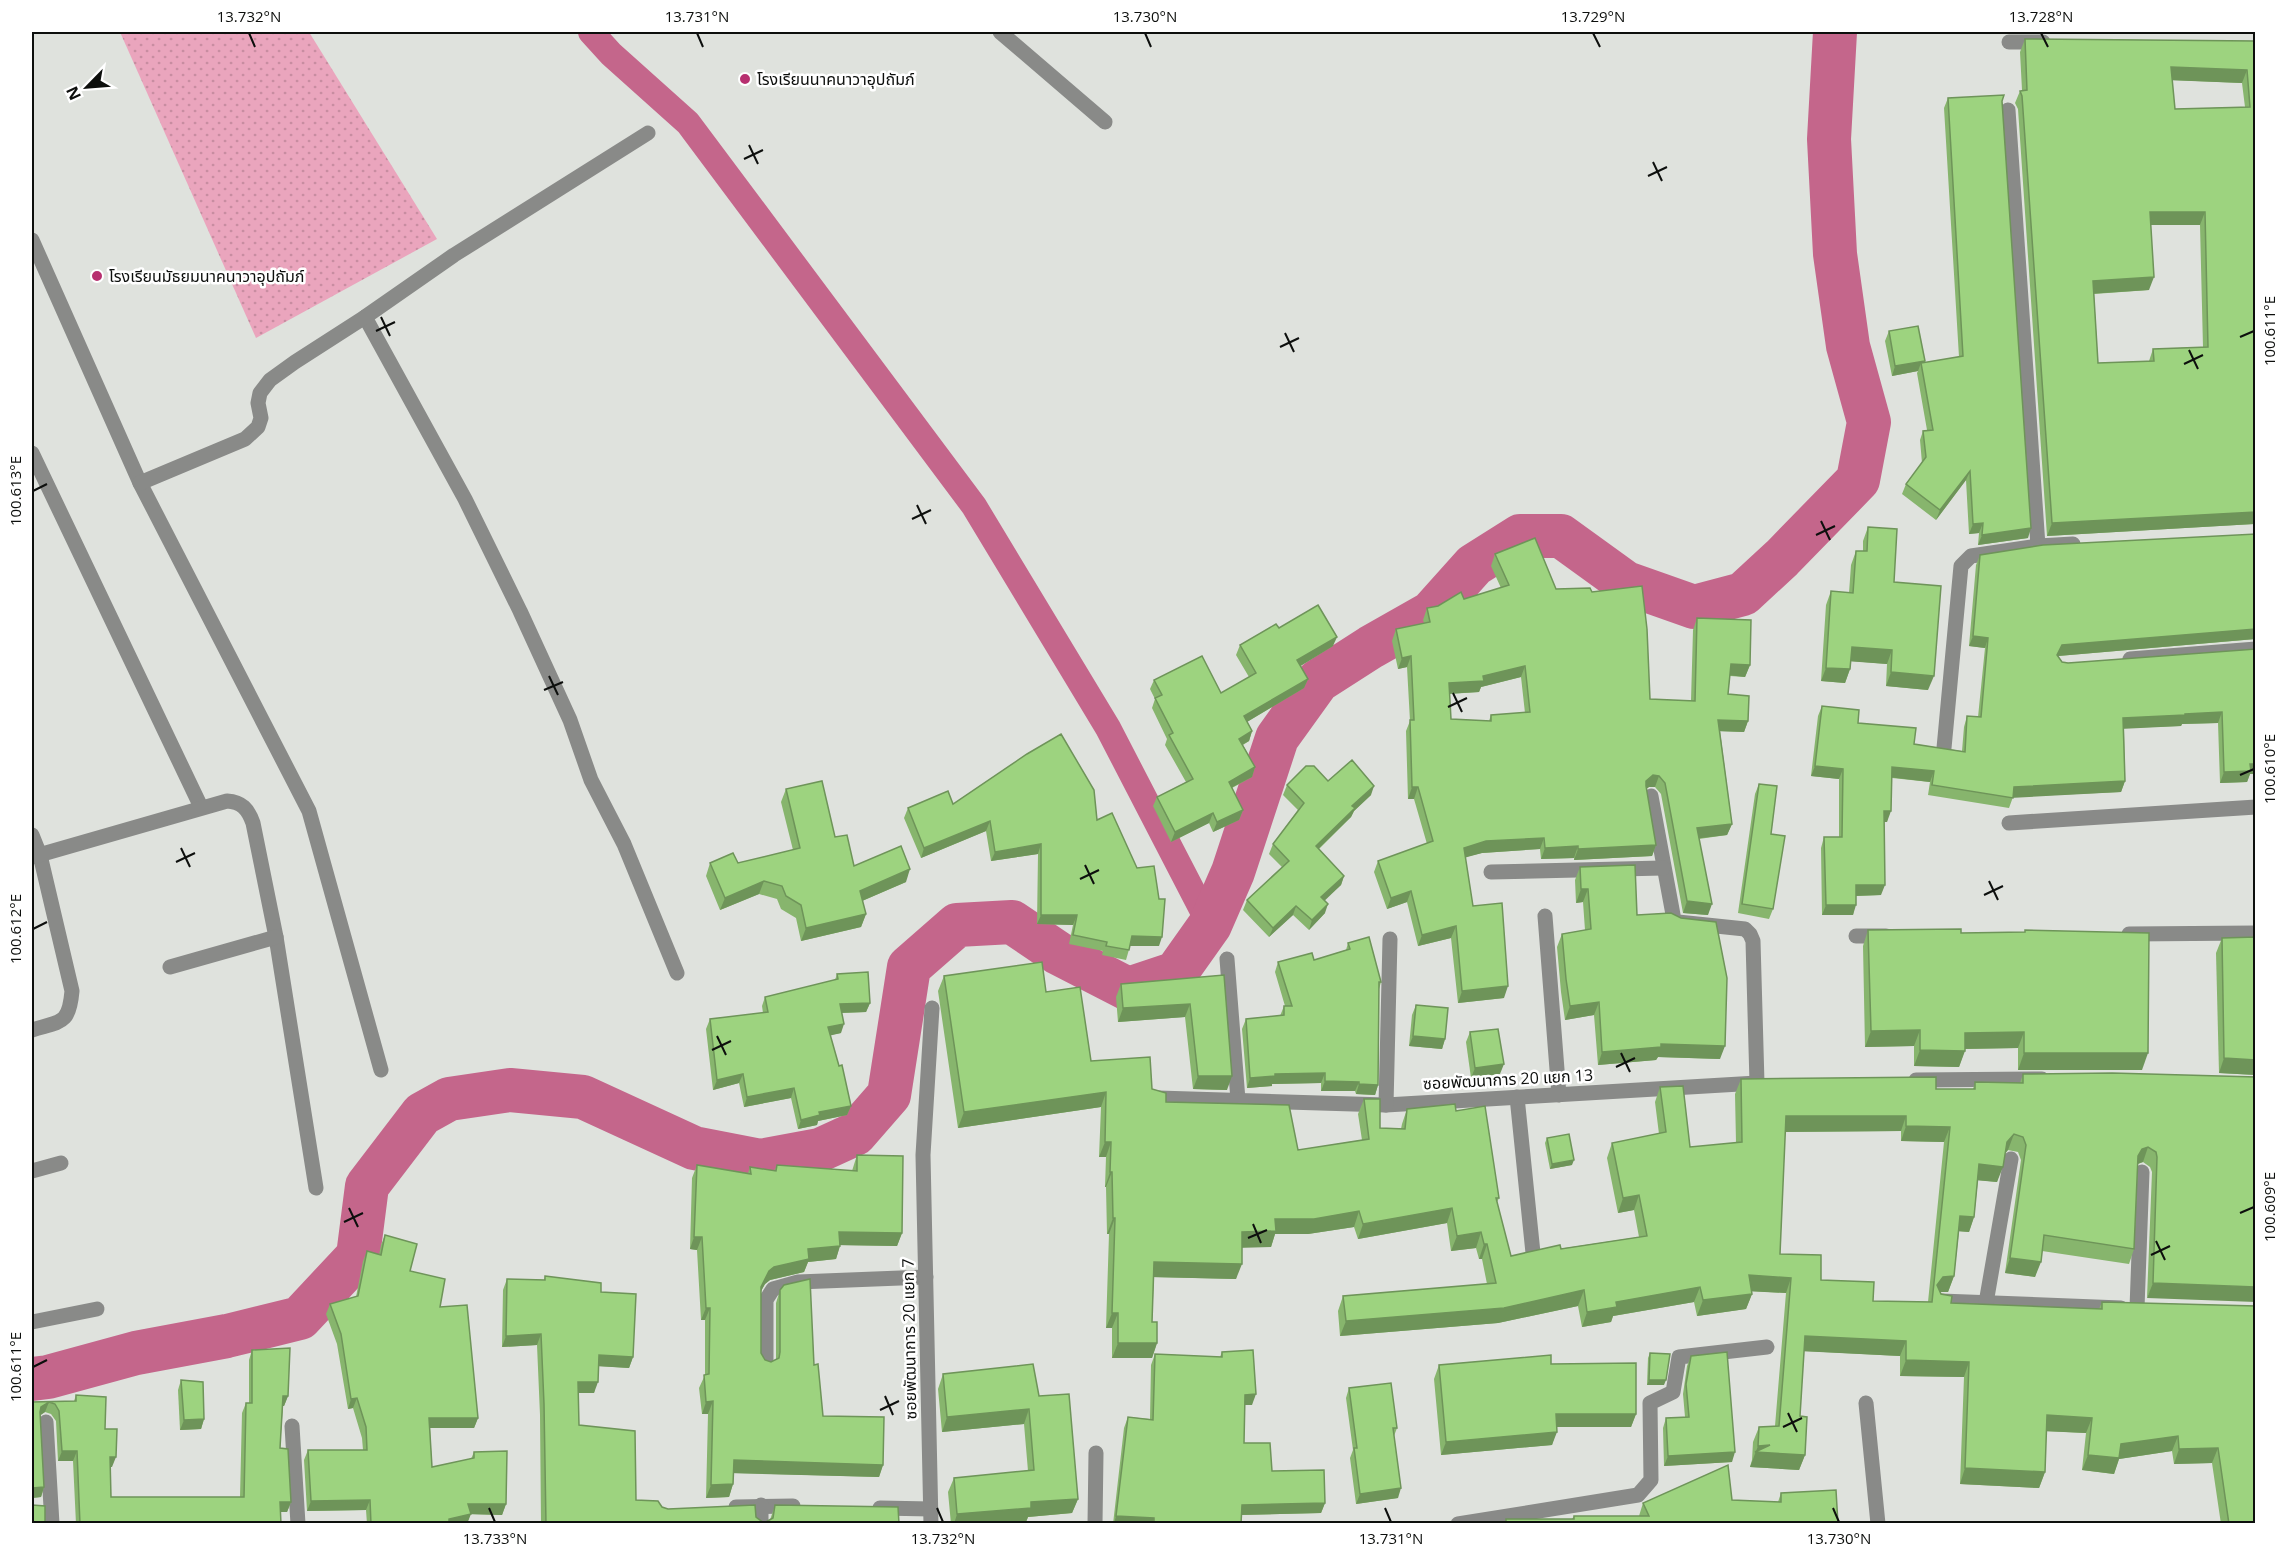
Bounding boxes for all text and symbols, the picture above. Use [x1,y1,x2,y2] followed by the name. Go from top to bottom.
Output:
[217,6,281,26] text: 13.732°N
[665,6,729,26] text: 13.731°N
[1113,6,1177,26] text: 13.730°N
[1561,6,1625,26] text: 13.729°N
[2009,6,2073,26] text: 13.728°N
[57,57,117,117] north arrow
[757,68,915,90] place label: โรงเรียนนาคนาวาอุปถัมภ์
[738,72,752,86] marker: โรงเรียนนาคนาวาอุปถัมภ์
[61,83,86,104] text: N
[109,265,304,287] place label: โรงเรียนมัธยมนาคนาวาอุปถัมภ์
[90,269,104,283] marker: โรงเรียนมัธยมนาคนาวาอุปถัมภ์
[2259,296,2279,366] text: 100.611°E
[5,456,25,526] text: 100.613°E
[2259,734,2279,804] text: 100.610°E
[5,894,25,964] text: 100.612°E
[1422,1064,1594,1094] street label: ซอยพัฒนาการ 20 แยก 13
[2259,1172,2279,1242] text: 100.609°E
[897,1258,921,1420] street label: ซอยพัฒนาการ 20 แยก 7
[5,1332,25,1402] text: 100.611°E
[463,1528,527,1548] text: 13.733°N
[911,1528,975,1548] text: 13.732°N
[1359,1528,1423,1548] text: 13.731°N
[1807,1528,1871,1548] text: 13.730°N

